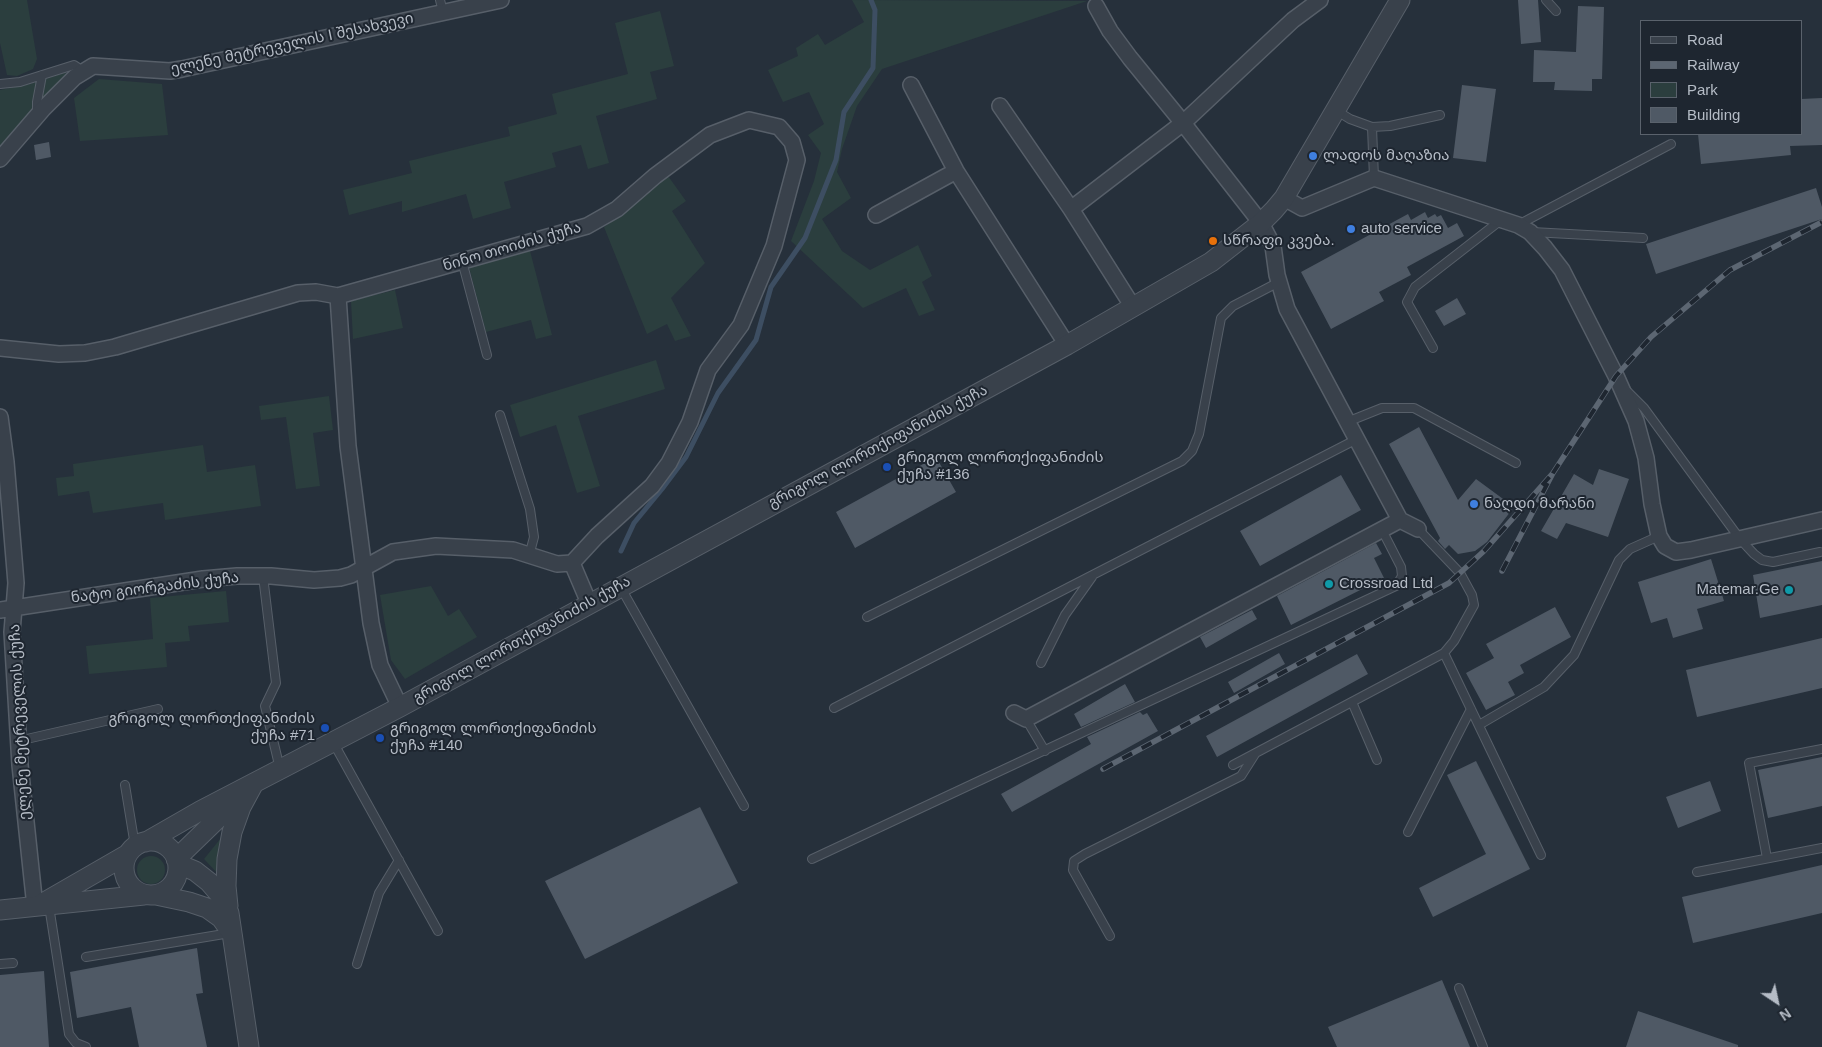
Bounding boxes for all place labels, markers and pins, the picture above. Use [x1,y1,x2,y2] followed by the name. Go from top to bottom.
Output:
[1323,147,1450,165] place label: ლადოს მაღაზია
[1307,150,1319,162] marker: ლადოს მაღაზია
[1361,220,1442,238] place label: auto service
[1345,223,1357,235] marker: auto service
[1223,232,1335,250] place label: სწრაფი კვება.
[1207,235,1219,247] marker: სწრაფი კვება.
[897,449,1104,484] place label: გრიგოლ ლორთქიფანიძის ქუჩა #136
[881,461,893,473] marker: გრიგოლ ლორთქიფანიძის ქუჩა #136
[1484,495,1595,513] place label: ნაღდი მარანი
[1468,498,1480,510] marker: ნაღდი მარანი
[1339,575,1433,593] place label: Crossroad Ltd
[1323,578,1335,590] marker: Crossroad Ltd
[1696,581,1779,599] place label: Matemar.Ge
[1783,584,1795,596] marker: Matemar.Ge
[108,710,315,745] place label: გრიგოლ ლორთქიფანიძის ქუჩა #71
[390,720,597,755] place label: გრიგოლ ლორთქიფანიძის ქუჩა #140
[319,722,331,734] marker: გრიგოლ ლორთქიფანიძის ქუჩა #71
[374,732,386,744] marker: გრიგოლ ლორთქიფანიძის ქუჩა #140

